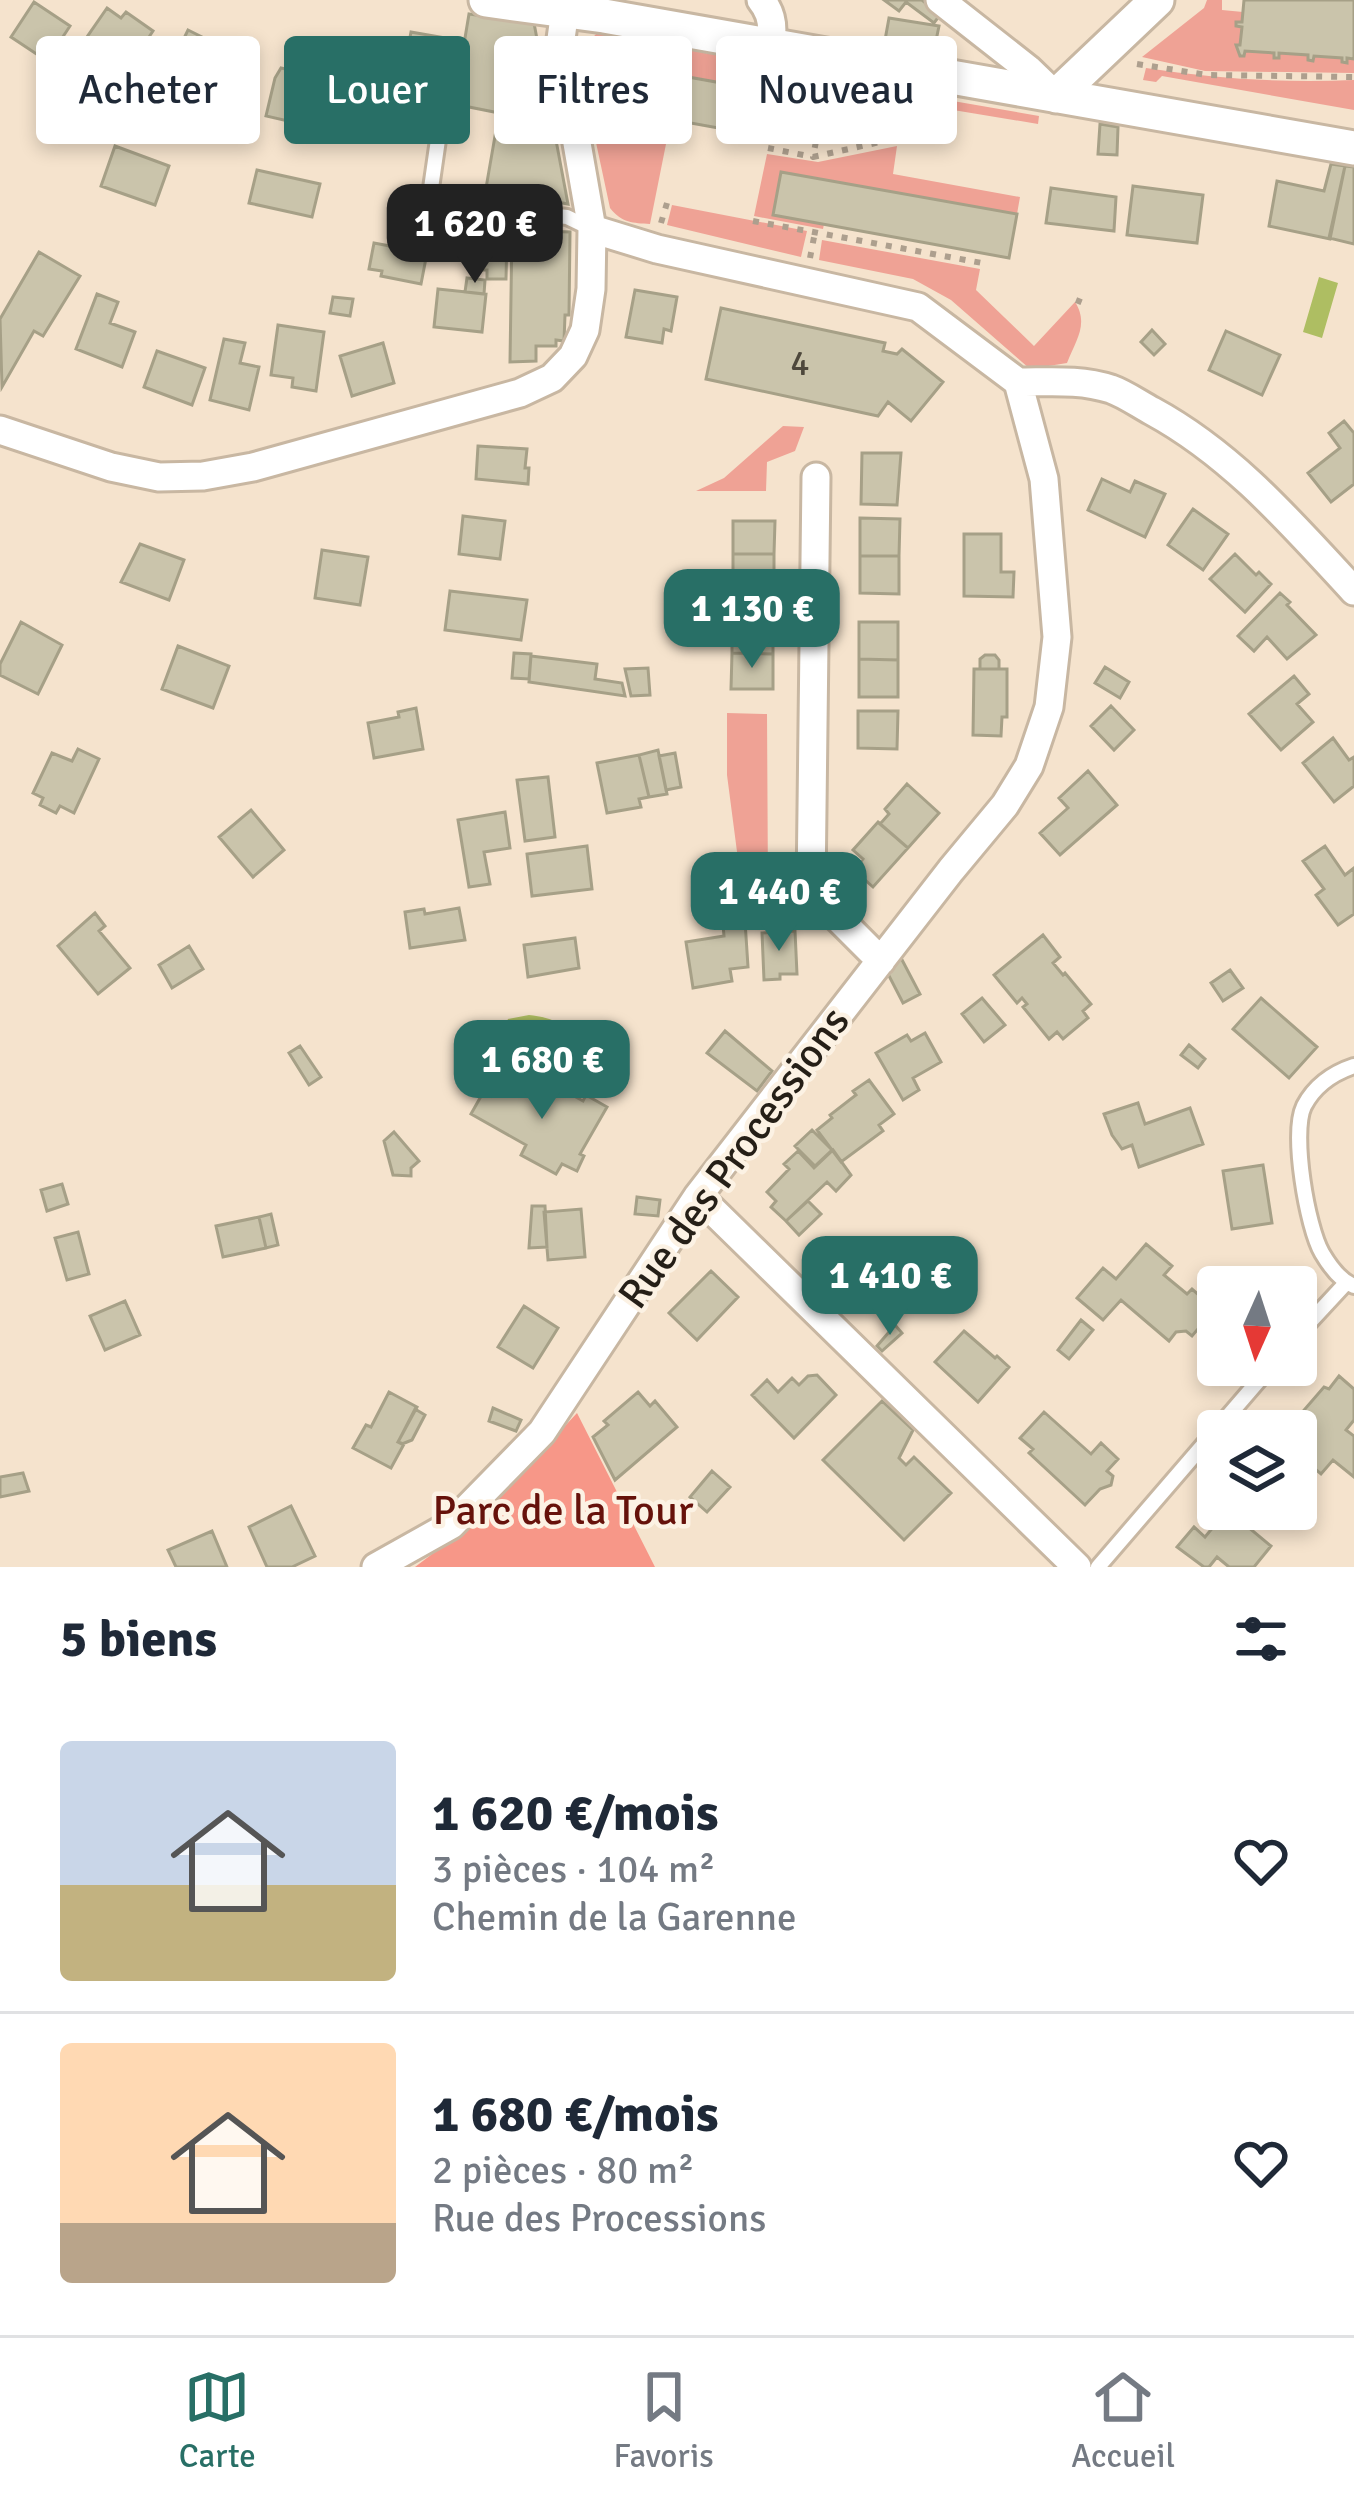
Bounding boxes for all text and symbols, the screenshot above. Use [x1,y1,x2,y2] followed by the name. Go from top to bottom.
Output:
[36,36,260,144] chip: Acheter
[284,36,470,144] chip: Louer
[494,36,692,144] chip: Filtres
[716,36,957,144] chip: Nouveau
[364,184,586,286] pin: 1 620 €
[414,199,536,247] text: 1 620 €
[790,341,810,386] house number: 4
[641,569,863,671] pin: 1 130 €
[691,584,813,632] text: 1 130 €
[668,852,890,954] pin: 1 440 €
[718,867,840,915] text: 1 440 €
[608,997,860,1319] street label: Rue des Processions
[431,1020,653,1122] pin: 1 680 €
[481,1035,603,1083] text: 1 680 €
[779,1236,1001,1338] pin: 1 410 €
[829,1251,951,1299] text: 1 410 €
[1197,1266,1317,1386] north arrow
[1197,1266,1317,1530] map controls
[1197,1410,1317,1530] button: layers
[433,1485,694,1536] park label: Parc de la Tour
[1228,1606,1294,1672] icon: filters
[60,1608,217,1671] text: 5 biens
[432,1782,719,1845] text: 1 620 €/mois
[156,1789,300,1933] icon: home
[1228,1828,1294,1894] icon: heart
[432,1845,715,1893] text: 3 pièces · 104 m²
[432,1893,796,1941] text: Chemin de la Garenne
[432,2083,719,2146] text: 1 680 €/mois
[156,2091,300,2235] icon: home
[1228,2130,1294,2196] icon: heart
[432,2146,694,2194] text: 2 pièces · 80 m²
[432,2194,766,2242] text: Rue des Processions
[179,2364,256,2477] tab: Carte
[613,2364,714,2477] tab: Favoris
[1071,2364,1175,2477] tab: Accueil

